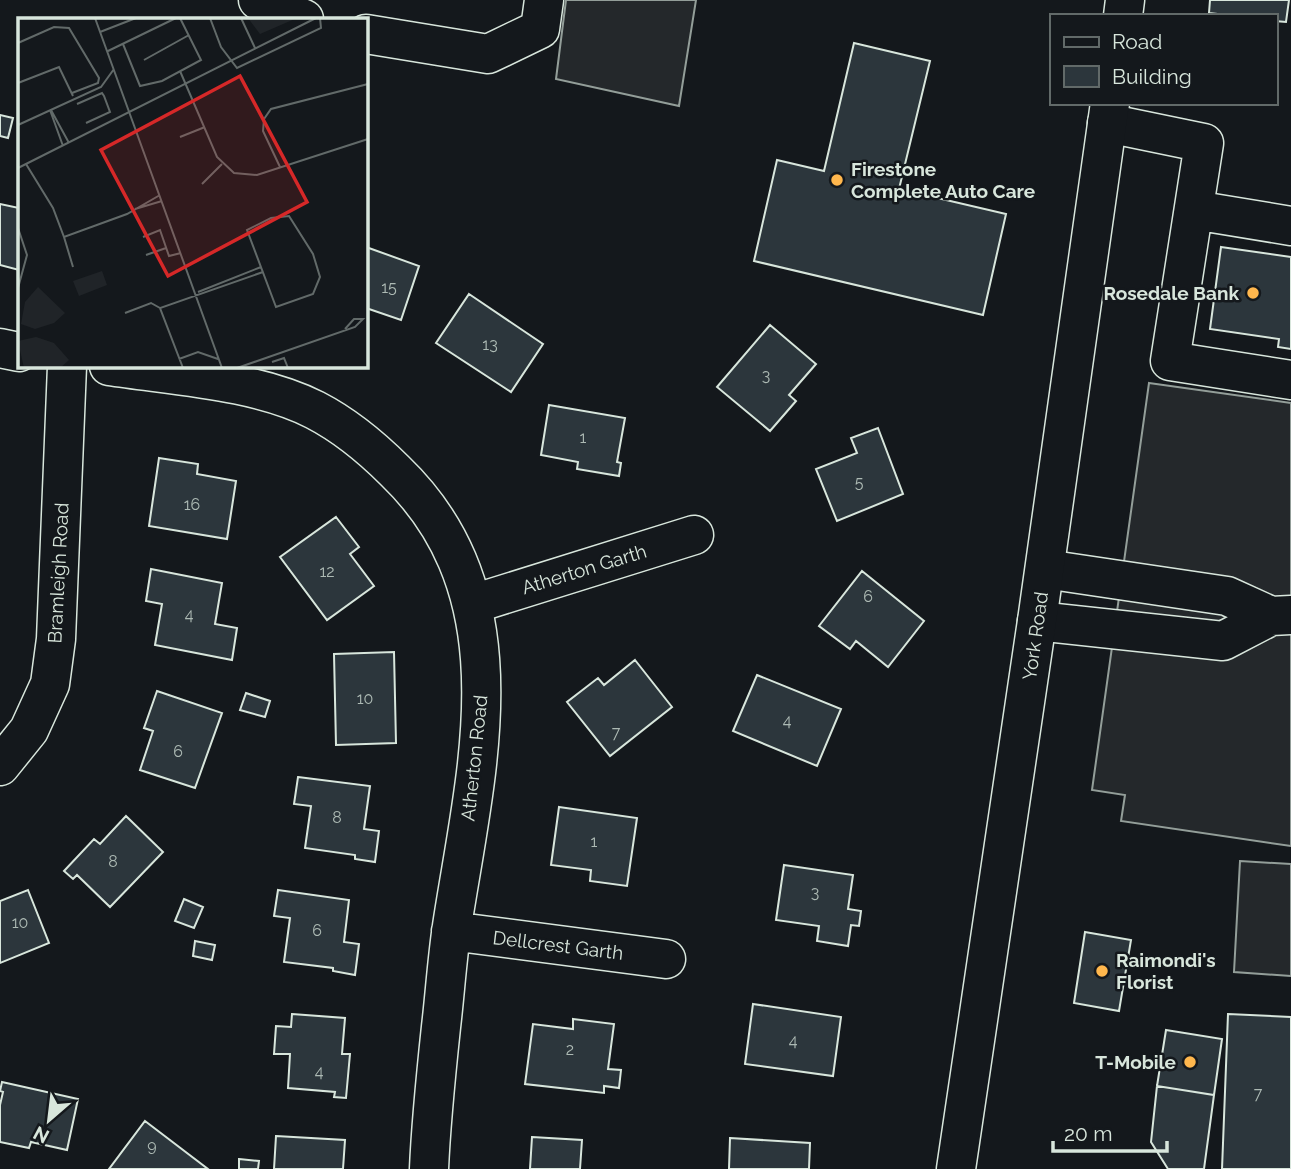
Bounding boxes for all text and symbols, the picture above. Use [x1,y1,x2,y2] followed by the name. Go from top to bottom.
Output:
[1050,14,1277,105] legend
[18,18,368,368] inset map
[1112,29,1162,54] text: Road
[1112,64,1192,89] text: Building
[851,158,1035,202] place label: Firestone Complete Auto Care
[829,172,845,188] marker: Firestone Complete Auto Care
[381,278,397,297] house number: 15
[1103,282,1239,304] place label: Rosedale Bank
[1245,285,1261,301] marker: Rosedale Bank
[482,335,498,354] house number: 13
[762,366,770,385] house number: 3
[580,428,587,447] house number: 1
[855,473,864,492] house number: 5
[184,495,200,514] house number: 16
[43,502,73,644] street label: Bramleigh Road
[519,540,649,598] street label: Atherton Garth
[319,562,335,581] house number: 12
[863,587,873,606] house number: 6
[1018,590,1052,682] street label: York Road
[185,605,194,624] house number: 4
[357,689,373,708] house number: 10
[456,694,492,822] street label: Atherton Road
[783,711,792,730] house number: 4
[612,723,621,742] house number: 7
[173,742,183,761] house number: 6
[332,808,342,827] house number: 8
[591,832,598,851] house number: 1
[108,852,118,871] house number: 8
[811,883,819,902] house number: 3
[12,913,28,932] house number: 10
[312,921,322,940] house number: 6
[491,926,625,964] street label: Dellcrest Garth
[1116,949,1216,993] place label: Raimondi's Florist
[1094,963,1110,979] marker: Raimondi's Florist
[789,1031,798,1050] house number: 4
[566,1040,574,1059] house number: 2
[1095,1051,1176,1073] place label: T-Mobile
[1182,1054,1198,1070] marker: T-Mobile
[315,1062,324,1081] house number: 4
[1254,1084,1263,1103] house number: 7
[14,1085,84,1155] north arrow
[1053,1110,1167,1154] scale bar
[1064,1121,1112,1146] text: 20 m
[29,1122,53,1148] text: N
[147,1136,157,1155] house number: 9

